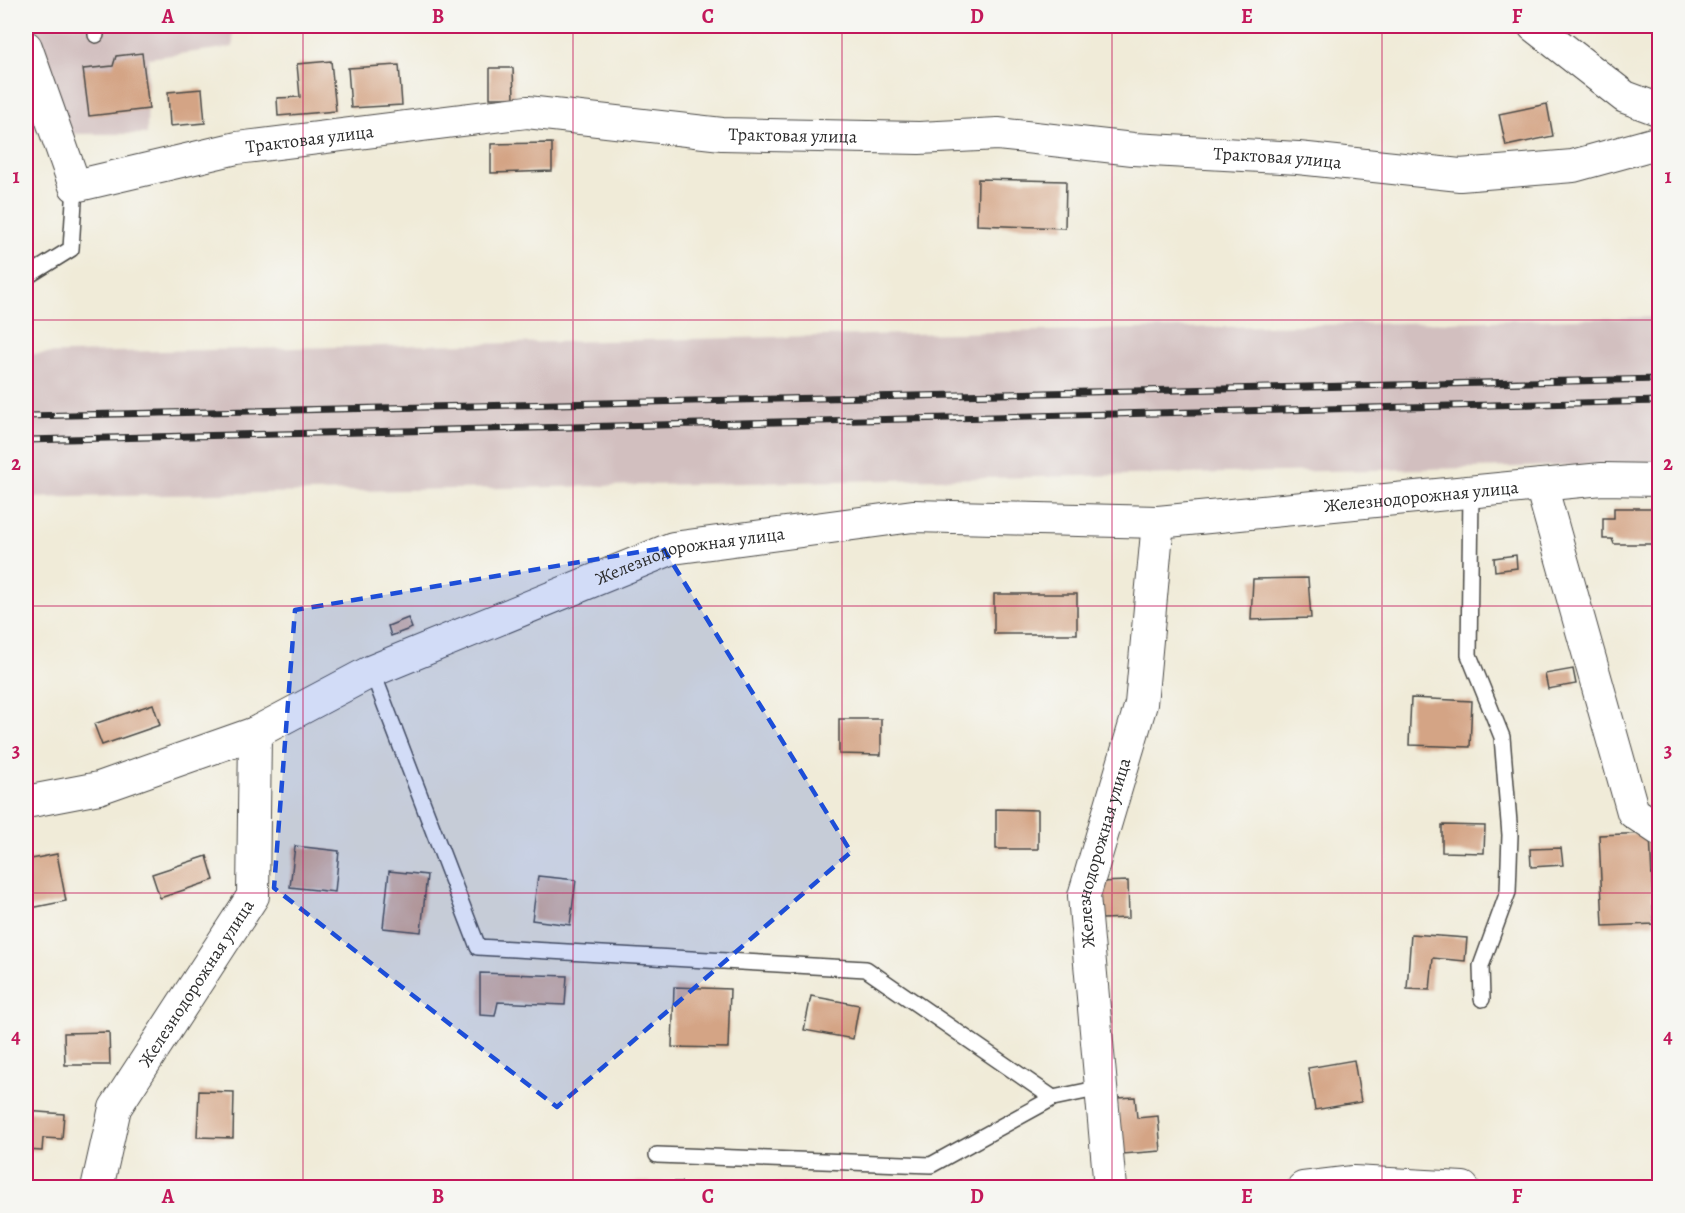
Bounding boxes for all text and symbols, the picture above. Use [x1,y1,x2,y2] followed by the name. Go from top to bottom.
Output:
[161,3,175,30] text: A
[432,3,444,30] text: B
[702,3,714,30] text: C
[970,3,984,30] text: D
[1241,3,1253,30] text: E
[1512,3,1523,30] text: F
[244,119,376,159] street label: Трактовая улица
[728,122,858,149] street label: Трактовая улица
[1213,141,1344,175] street label: Трактовая улица
[12,163,20,190] text: 1
[1664,163,1672,190] text: 1
[11,450,21,477] text: 2
[1663,450,1673,477] text: 2
[1323,475,1520,518] street label: Железнодорожная улица
[592,521,787,591] street label: Железнодорожная улица
[12,737,20,764] text: 3
[1664,737,1672,764] text: 3
[1072,754,1137,949] street label: Железнодорожная улица
[133,894,260,1072] street label: Железнодорожная улица
[11,1023,21,1050] text: 4
[1663,1023,1673,1050] text: 4
[161,1183,175,1210] text: A
[432,1183,444,1210] text: B
[702,1183,714,1210] text: C
[970,1183,984,1210] text: D
[1241,1183,1253,1210] text: E
[1512,1183,1523,1210] text: F

